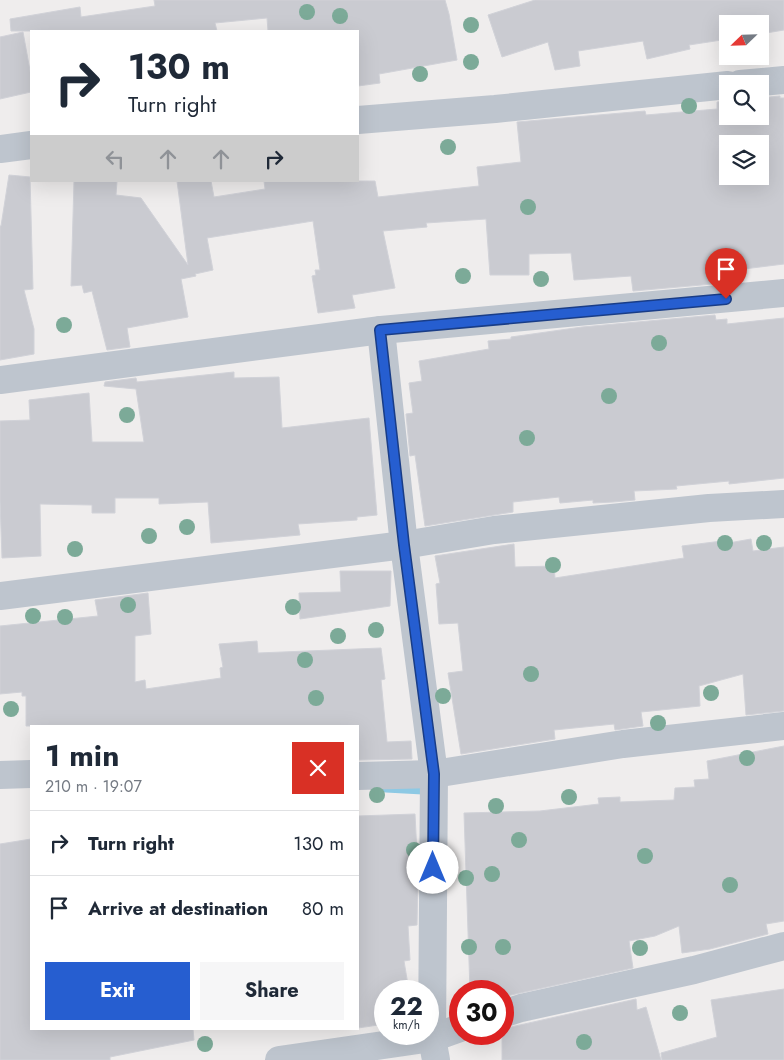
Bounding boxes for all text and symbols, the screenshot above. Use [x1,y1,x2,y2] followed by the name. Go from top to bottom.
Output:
[719,15,769,65] north arrow
[719,15,769,185] map controls
[128,42,230,92] text: 130 m
[45,50,110,115] icon: right
[719,75,769,125] button: search
[128,88,216,120] text: Turn right
[719,135,769,185] button: layers
[101,145,129,173] icon: left
[154,145,182,173] icon: ahead
[207,145,235,173] icon: ahead
[260,145,288,173] icon: right
[705,248,747,299] pin
[712,255,740,283] icon: arrive
[45,734,119,777] text: 1 min
[292,742,344,794] button: close
[45,775,142,798] text: 210 m · 19:07
[45,829,73,857] icon: right
[88,830,174,857] text: Turn right
[293,830,344,857] text: 130 m
[406,841,458,893] position arrow
[45,894,73,922] icon: arrive
[88,895,268,922] text: Arrive at destination
[302,895,344,922] text: 80 m
[45,962,190,1020] button: Exit
[200,962,344,1020] button: Share
[449,980,514,1045] speed limit sign: 30
[390,988,423,1024] text: 22
[393,1016,420,1034] text: km/h

